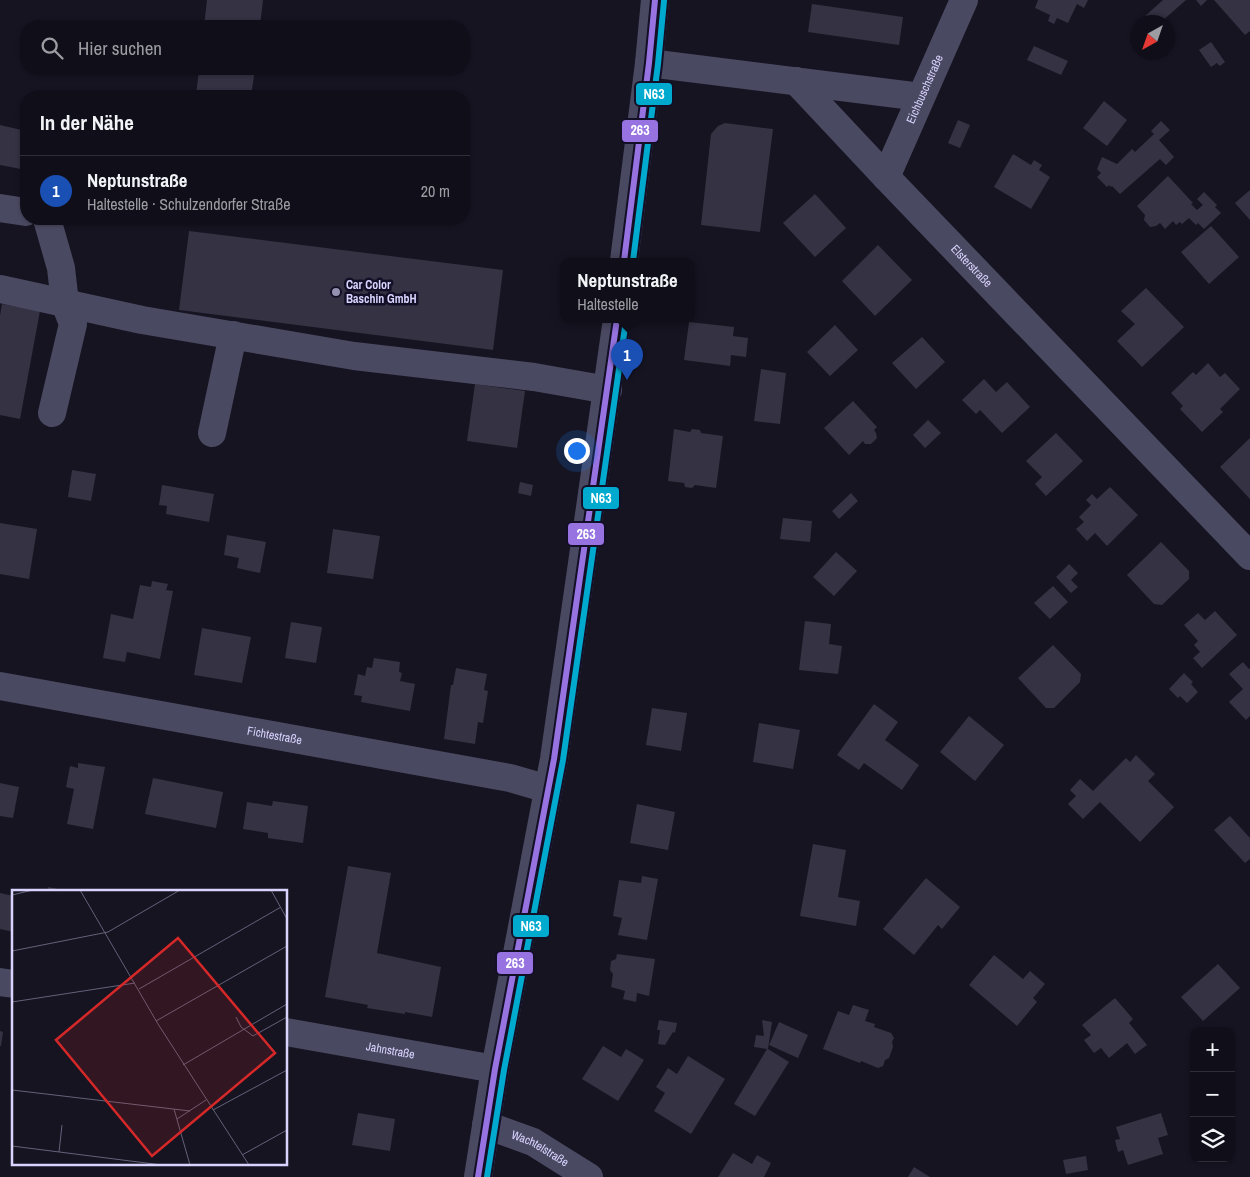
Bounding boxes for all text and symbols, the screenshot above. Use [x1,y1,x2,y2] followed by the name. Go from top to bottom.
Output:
[1130,15,1175,60] north arrow
[20,20,470,75] search box
[38,34,66,62] icon: search
[78,35,162,61] text: Hier suchen
[902,52,947,126] street label: Eichbuschstraße
[635,82,673,106] line badge: N63
[643,85,665,103] text: N63
[40,108,134,137] text: In der Nähe
[621,119,659,143] line badge: 263
[630,121,650,139] text: 263
[87,167,187,193] text: Neptunstraße
[52,180,60,202] text: 1
[421,180,450,202] text: 20 m
[87,193,290,215] text: Haltestelle · Schulzendorfer Straße
[947,241,996,291] street label: Elsterstraße
[560,258,695,323] popup
[577,267,678,293] text: Neptunstraße
[346,277,417,307] place label: Car Color Baschin GmbH
[330,286,342,298] marker: Car Color Baschin GmbH
[577,293,639,315] text: Haltestelle
[611,339,643,380] pin: 1
[564,438,590,464] your location
[582,486,620,510] line badge: N63
[590,489,612,507] text: N63
[567,522,605,546] line badge: 263
[576,525,596,543] text: 263
[246,723,303,748] street label: Fichtestraße
[12,890,288,1164] inset map
[512,914,550,938] line badge: N63
[520,917,542,935] text: N63
[496,951,534,975] line badge: 263
[505,954,525,972] text: 263
[1190,1027,1235,1162] map controls
[1190,1027,1235,1072] button: +
[365,1038,416,1063] street label: Jahnstraße
[1190,1072,1235,1117] button: −
[1190,1117,1235,1162] button: layers
[509,1127,572,1170] street label: Wachtelstraße

